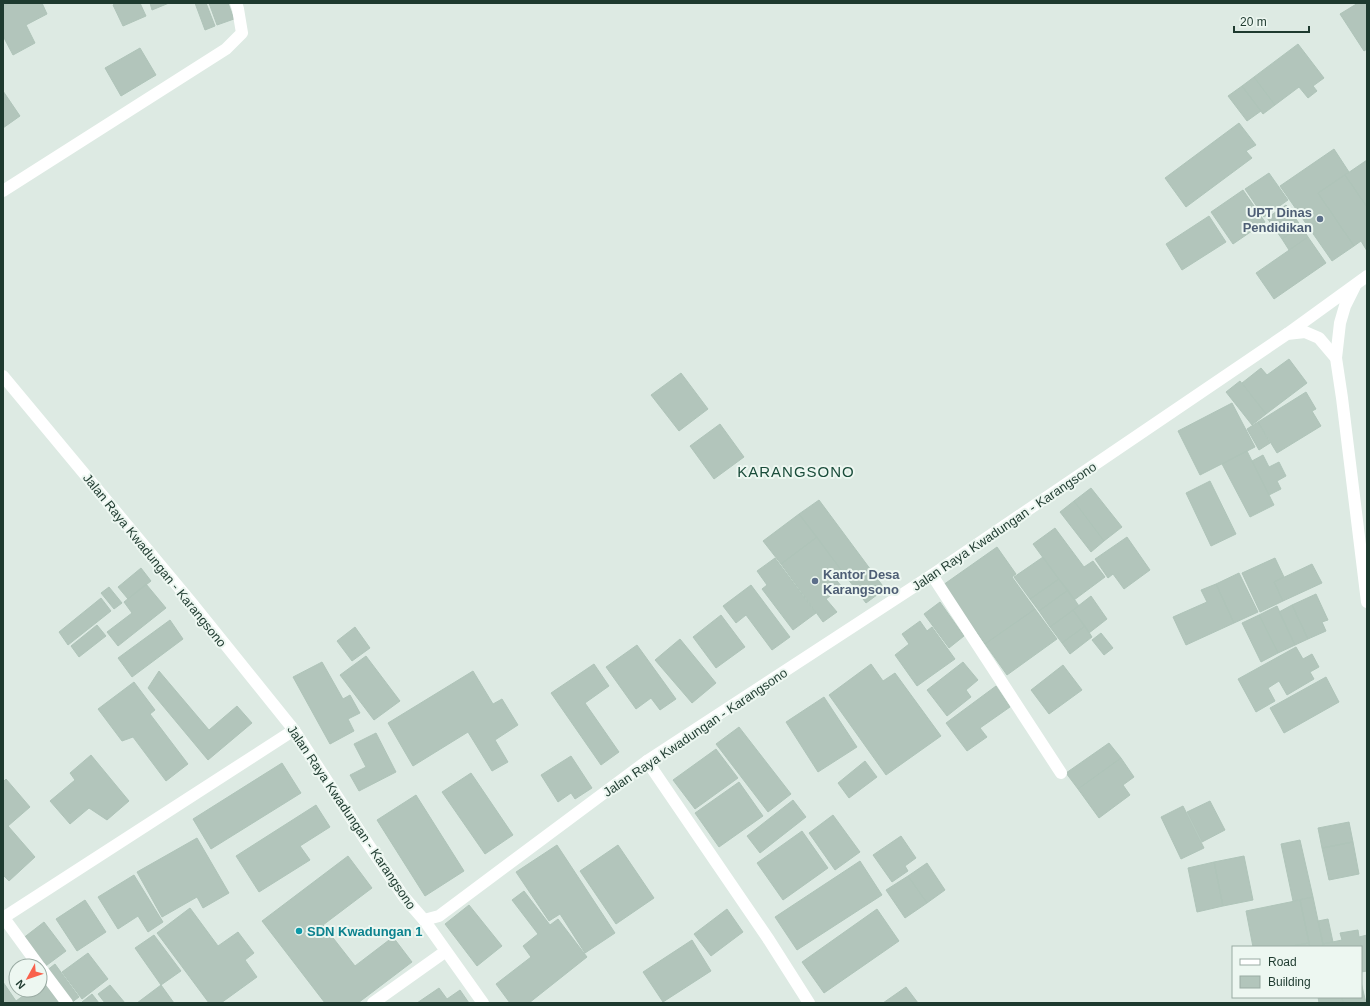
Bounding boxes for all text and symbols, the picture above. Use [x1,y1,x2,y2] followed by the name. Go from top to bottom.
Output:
[1234,8,1309,34] scale bar
[1240,15,1267,29] text: 20 m
[1243,205,1312,235] place label: UPT Dinas Pendidikan
[1315,214,1325,224] marker: UPT Dinas Pendidikan
[909,459,1099,594] street label: Jalan Raya Kwadungan - Karangsono
[737,463,855,480] district label: KARANGSONO
[80,471,229,650] street label: Jalan Raya Kwadungan - Karangsono
[823,567,900,597] place label: Kantor Desa Karangsono
[810,576,820,586] marker: Kantor Desa Karangsono
[600,665,790,800] street label: Jalan Raya Kwadungan - Karangsono
[284,722,419,912] street label: Jalan Raya Kwadungan - Karangsono
[307,924,423,939] place label: SDN Kwadungan 1
[294,926,304,936] marker: SDN Kwadungan 1
[1232,946,1362,998] legend
[1268,955,1297,969] text: Road
[8,958,48,998] north arrow
[1268,975,1311,989] text: Building
[13,977,27,991] text: N

